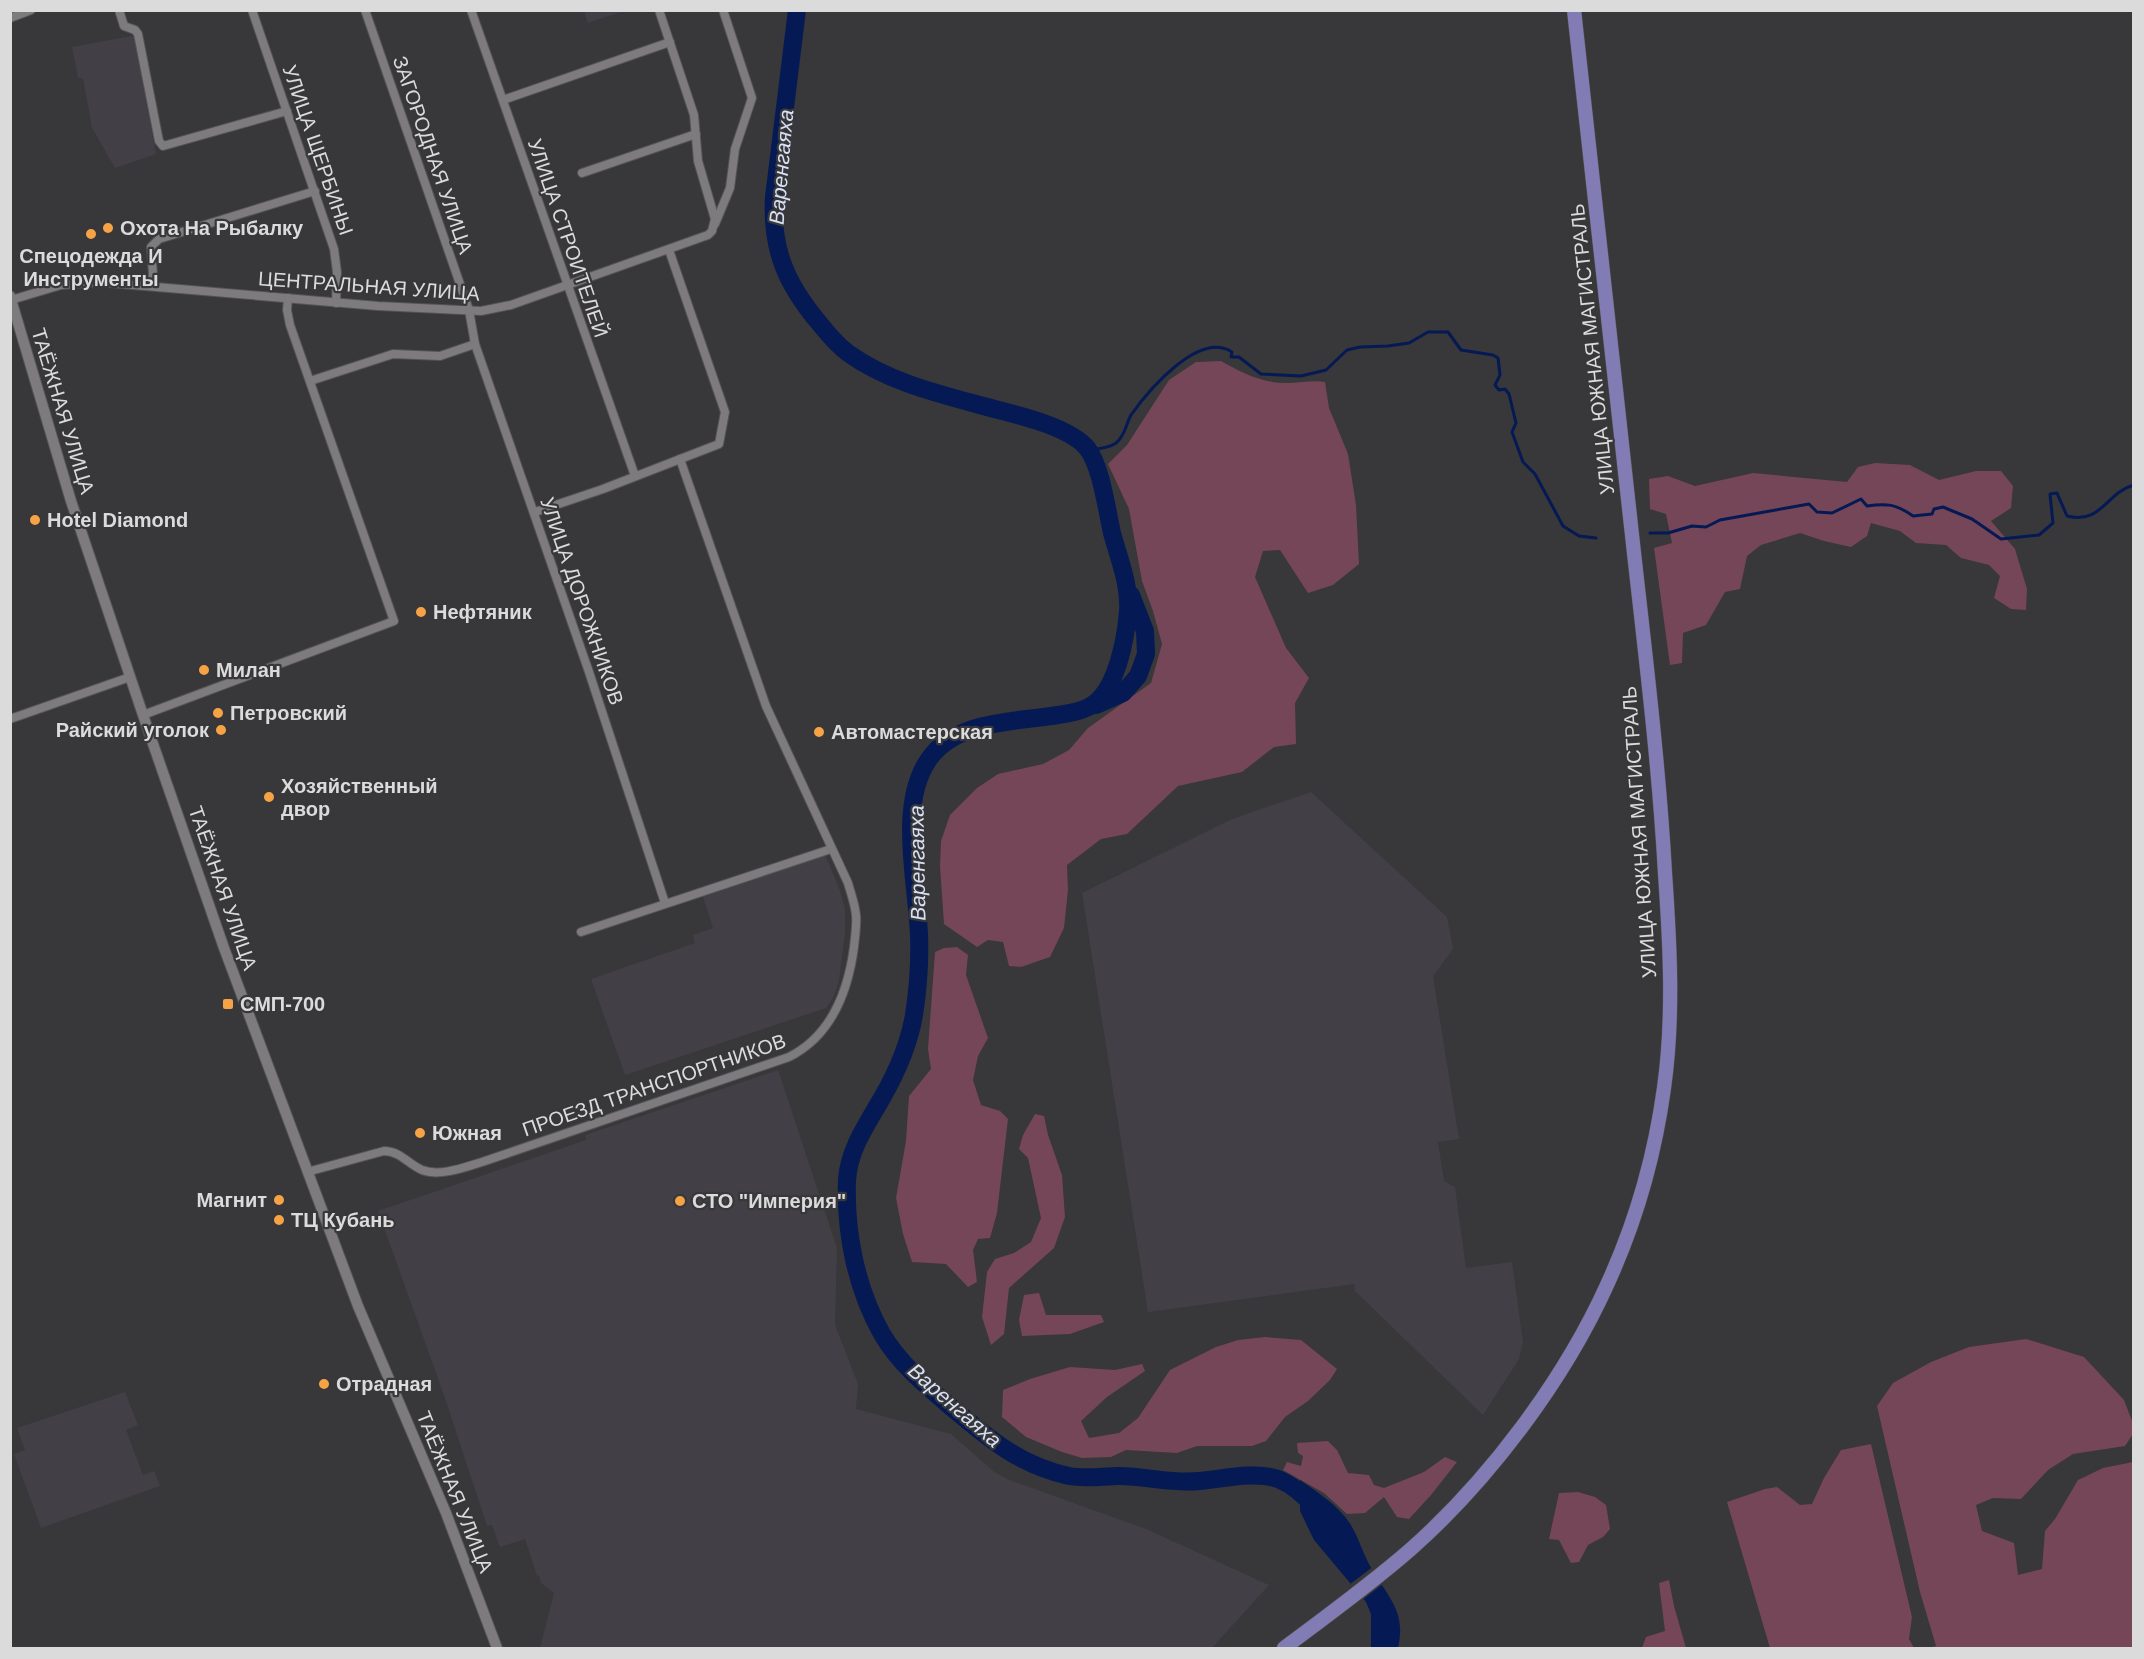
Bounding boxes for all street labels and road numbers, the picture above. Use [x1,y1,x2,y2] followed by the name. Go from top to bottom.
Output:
[389,53,477,257] street label: ЗАГОРОДНАЯ УЛИЦА
[279,62,357,238] street label: УЛИЦА ЩЕРБИНЫ
[524,136,613,340] street label: УЛИЦА СТРОИТЕЛЕЙ
[1566,202,1618,496] street label: УЛИЦА ЮЖНАЯ МАГИСТРАЛЬ
[257,267,481,305] street label: ЦЕНТРАЛЬНАЯ УЛИЦА
[27,325,99,497] street label: ТАЁЖНАЯ УЛИЦА
[536,494,628,708] street label: УЛИЦА ДОРОЖНИКОВ
[1618,685,1660,979] street label: УЛИЦА ЮЖНАЯ МАГИСТРАЛЬ
[185,803,262,974] street label: ТАЁЖНАЯ УЛИЦА
[519,1029,789,1141] street label: ПРОЕЗД ТРАНСПОРТНИКОВ
[413,1408,498,1577] street label: ТАЁЖНАЯ УЛИЦА

